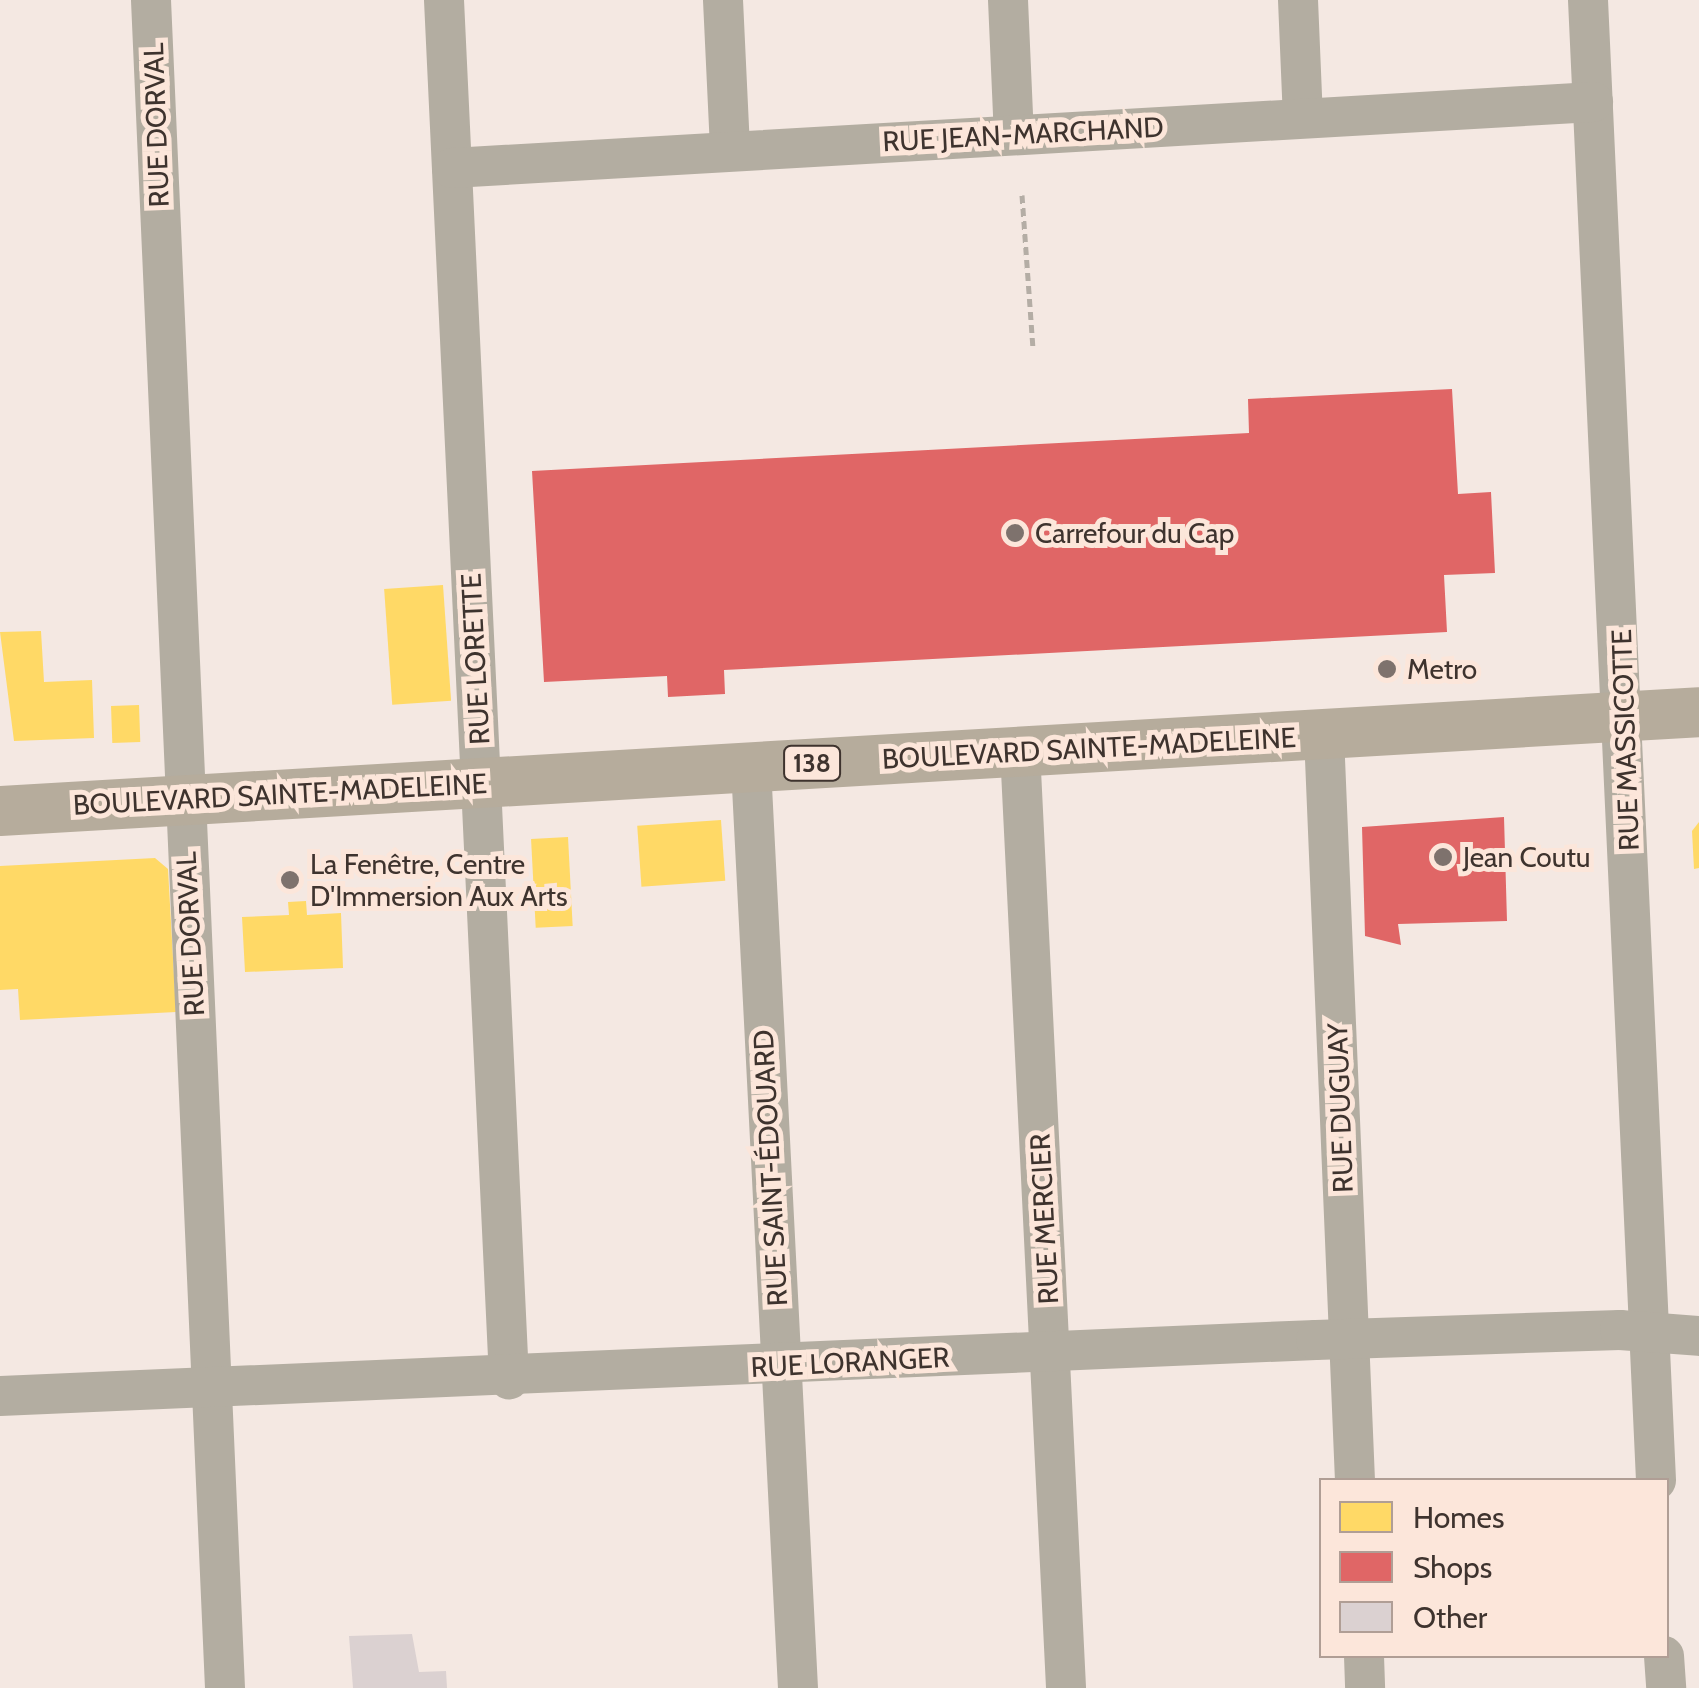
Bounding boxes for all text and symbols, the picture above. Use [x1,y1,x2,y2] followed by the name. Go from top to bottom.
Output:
[136,42,176,208] street label: RUE DORVAL
[881,110,1165,158] street label: RUE JEAN-MARCHAND
[1035,516,1234,550] place label: Carrefour du Cap
[1004,522,1026,544] marker: Carrefour du Cap
[454,572,496,746] street label: RUE LORETTE
[1604,629,1646,851] street label: RUE MASSICOTTE
[1407,652,1477,686] place label: Metro
[1376,658,1398,680] marker: Metro
[881,720,1297,776] street label: BOULEVARD SAINTE-MADELEINE
[782,743,842,783] road number: 138
[72,766,488,822] street label: BOULEVARD SAINTE-MADELEINE
[1463,840,1591,874] place label: Jean Coutu
[1432,846,1454,868] marker: Jean Coutu
[310,847,568,913] place label: La Fenêtre, Centre D'Immersion Aux Arts
[169,851,211,1017] street label: RUE DORVAL
[279,869,301,891] marker: La Fenêtre, Centre D'Immersion Aux Arts
[1320,1023,1360,1193] street label: RUE DUGUAY
[746,1029,794,1307] street label: RUE SAINT-ÉDOUARD
[1023,1133,1065,1305] street label: RUE MERCIER
[750,1340,950,1384] street label: RUE LORANGER
[1319,1478,1669,1658] legend
[1413,1499,1504,1536] text: Homes
[1413,1549,1492,1586] text: Shops
[1413,1599,1487,1636] text: Other

